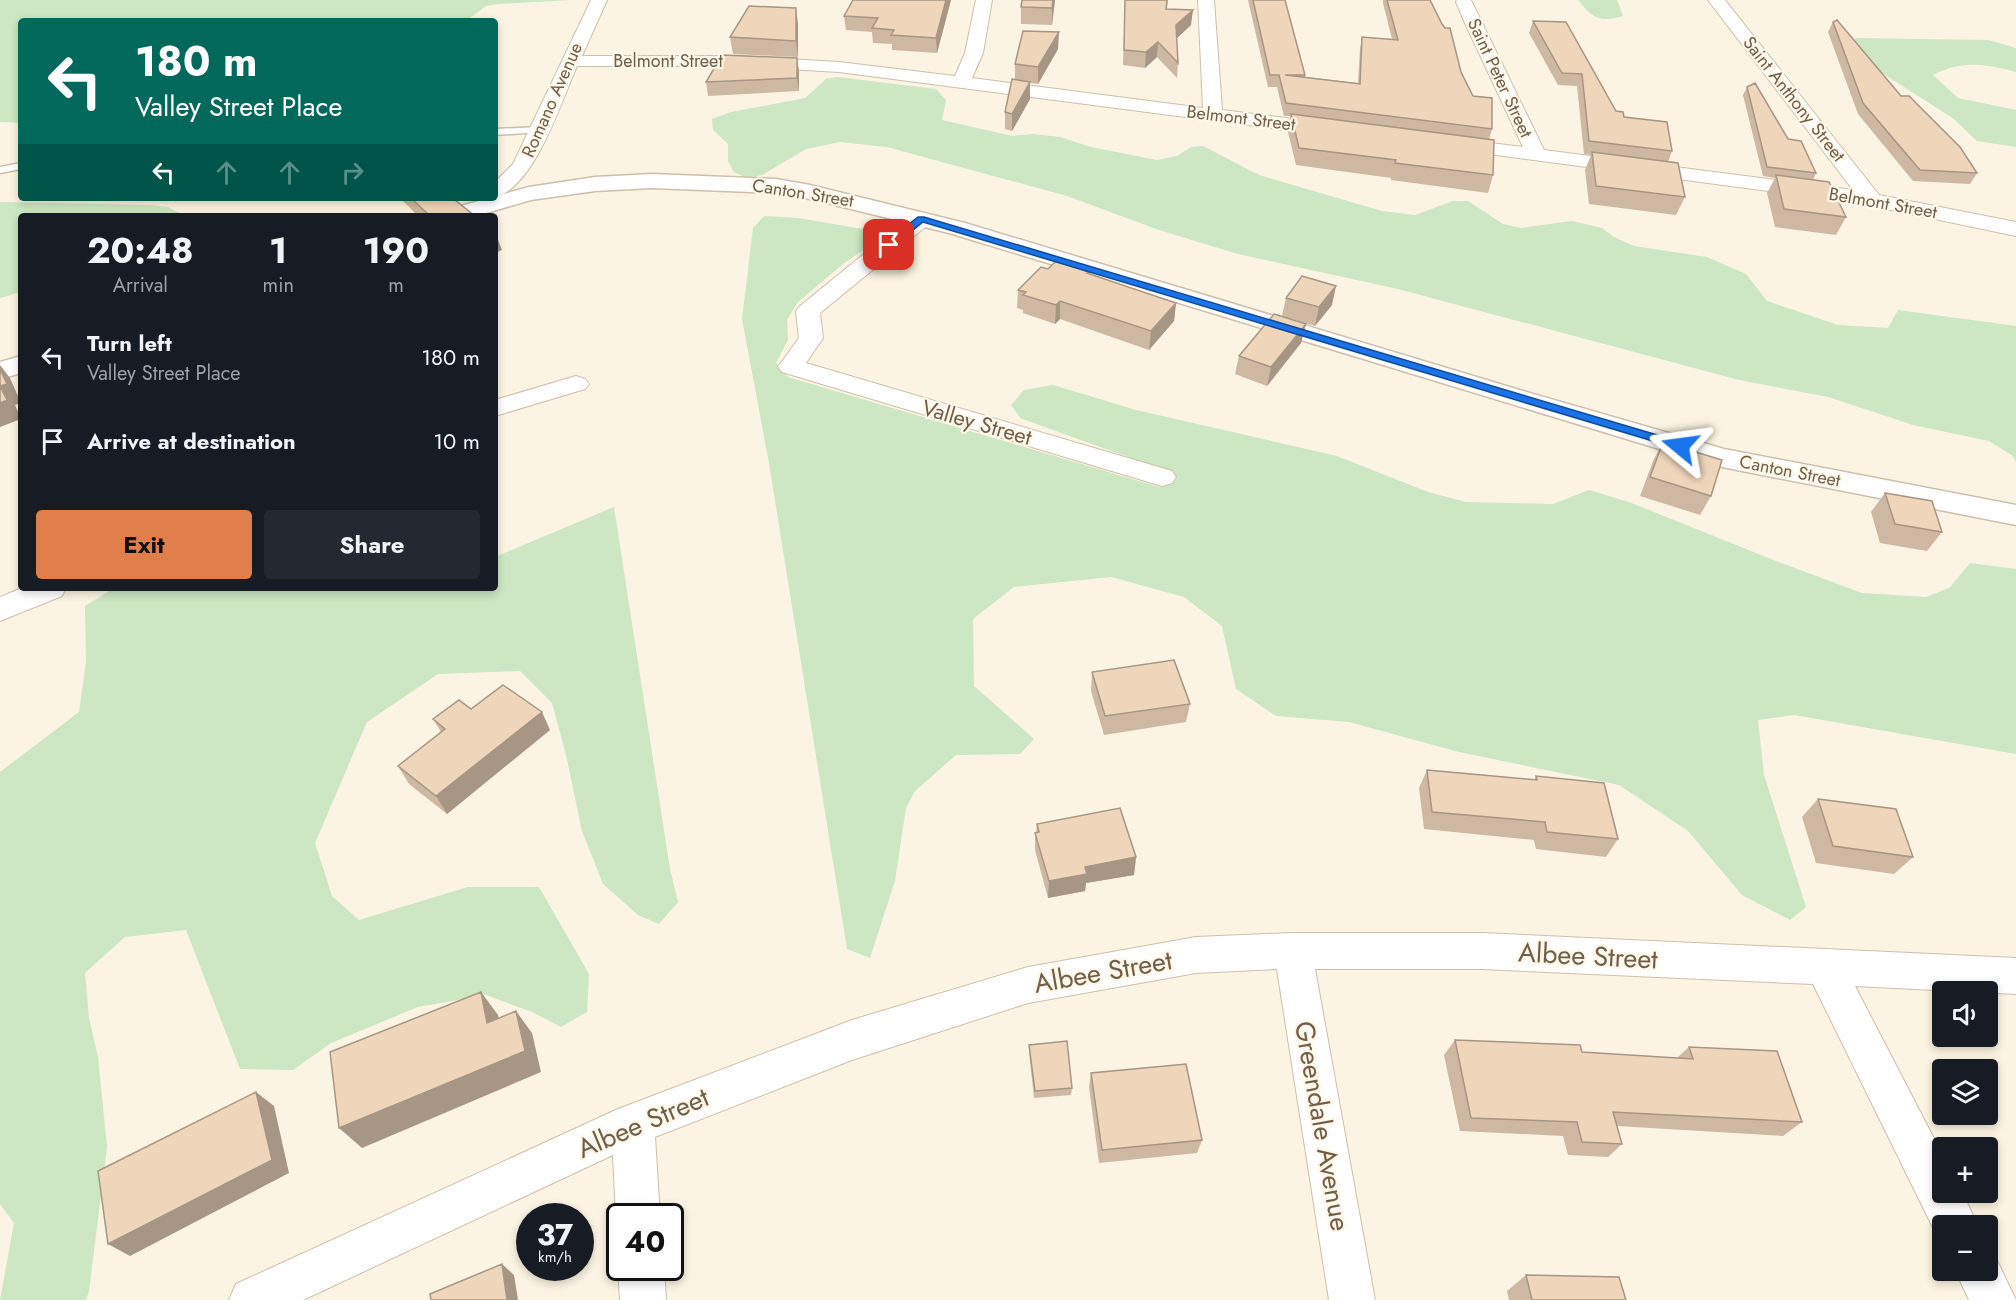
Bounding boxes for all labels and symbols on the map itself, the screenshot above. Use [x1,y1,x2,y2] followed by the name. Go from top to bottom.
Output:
[1461,14,1539,143] street label: Saint Peter Street
[1737,31,1852,168] street label: Saint Anthony Street
[515,38,589,162] street label: Romano Avenue
[613,48,723,74] street label: Belmont Street
[1185,98,1298,138] street label: Belmont Street
[750,172,856,214] street label: Canton Street
[1827,181,1940,225] street label: Belmont Street
[863,219,914,270] pin
[918,391,1036,453] street label: Valley Street
[1648,414,1712,478] position arrow
[1737,448,1843,494] street label: Canton Street
[1517,932,1659,979] street label: Albee Street
[1031,940,1176,1003] street label: Albee Street
[1285,1018,1360,1234] street label: Greendale Avenue
[571,1077,715,1168] street label: Albee Street
[606,1203,684,1281] speed limit sign: 40

